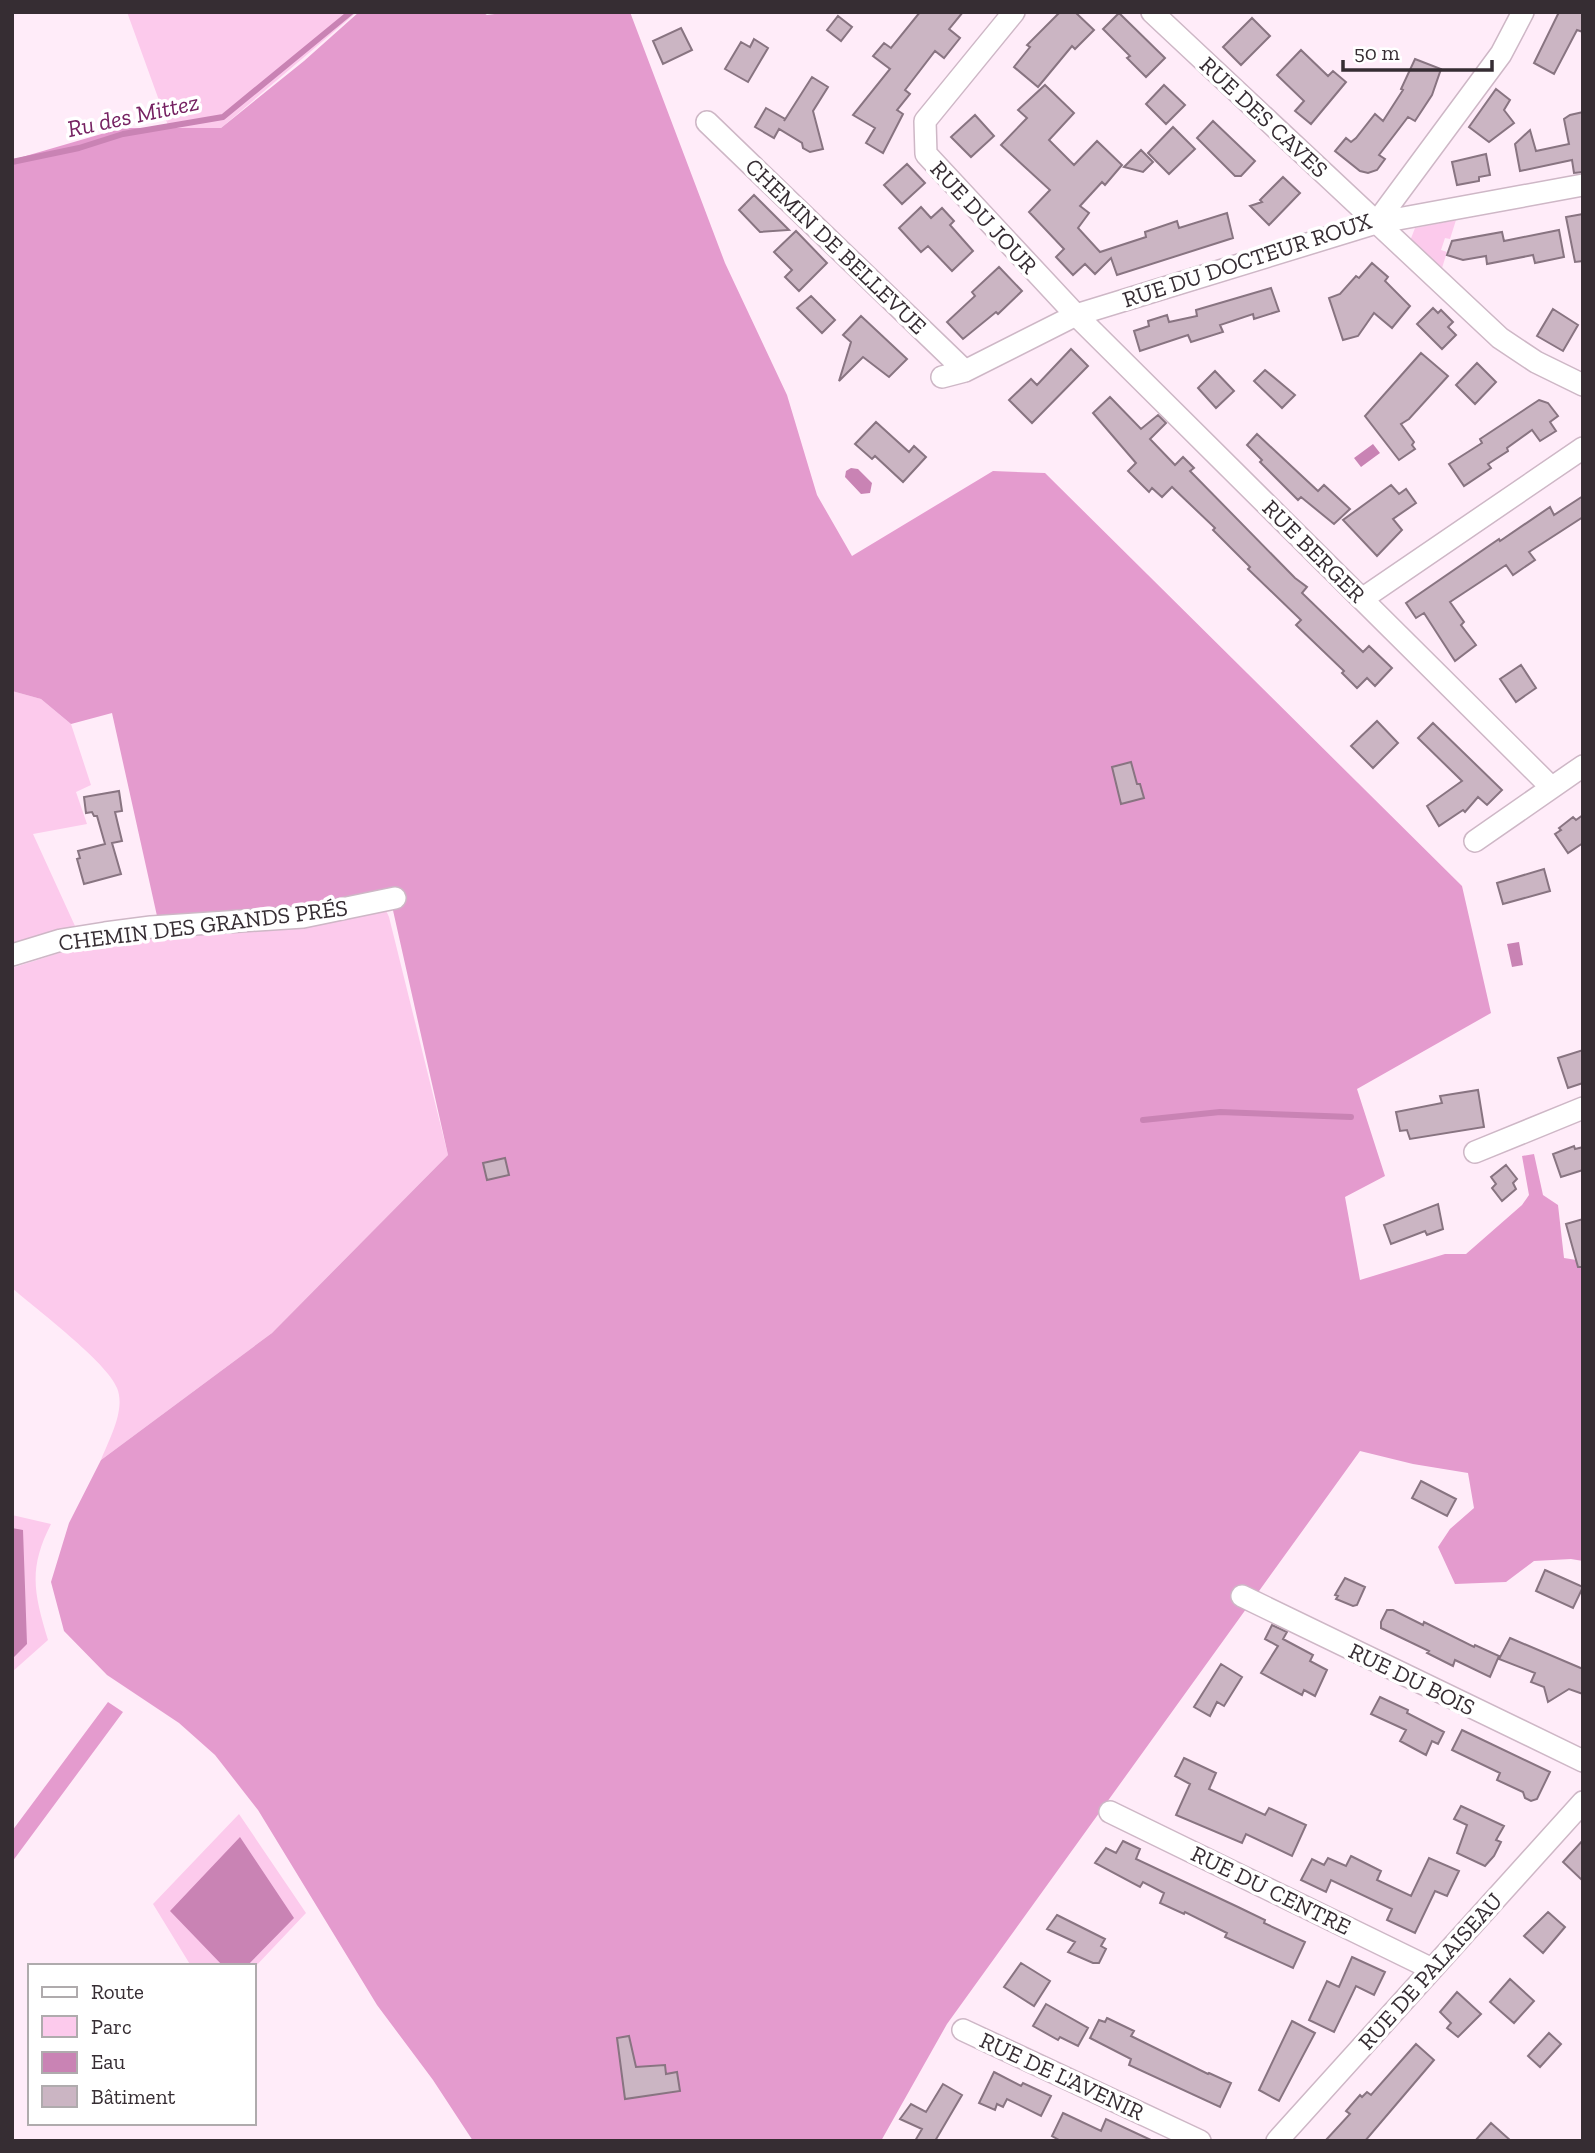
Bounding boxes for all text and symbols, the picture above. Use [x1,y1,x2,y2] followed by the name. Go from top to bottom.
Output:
[1343,28,1492,72] scale bar
[1354,40,1400,65] text: 50 m
[1194,51,1334,183] street label: RUE DES CAVES
[64,87,202,143] water label: Ru des Mittez
[739,152,933,340] street label: CHEMIN DE BELLEVUE
[925,155,1043,279] street label: RUE DU JOUR
[1119,206,1375,314] street label: RUE DU DOCTEUR ROUX
[1257,494,1371,608] street label: RUE BERGER
[57,893,349,957] street label: CHEMIN DES GRANDS PRÉS
[1344,1636,1480,1722] street label: RUE DU BOIS
[1187,1839,1355,1941] street label: RUE DU CENTRE
[1352,1887,1508,2055] street label: RUE DE PALAISEAU
[28,1964,256,2125] legend
[91,1979,144,2004] text: Route
[91,2014,132,2039] text: Parc
[975,2026,1149,2126] street label: RUE DE L'AVENIR
[91,2049,125,2074] text: Eau
[91,2084,176,2109] text: Bâtiment

